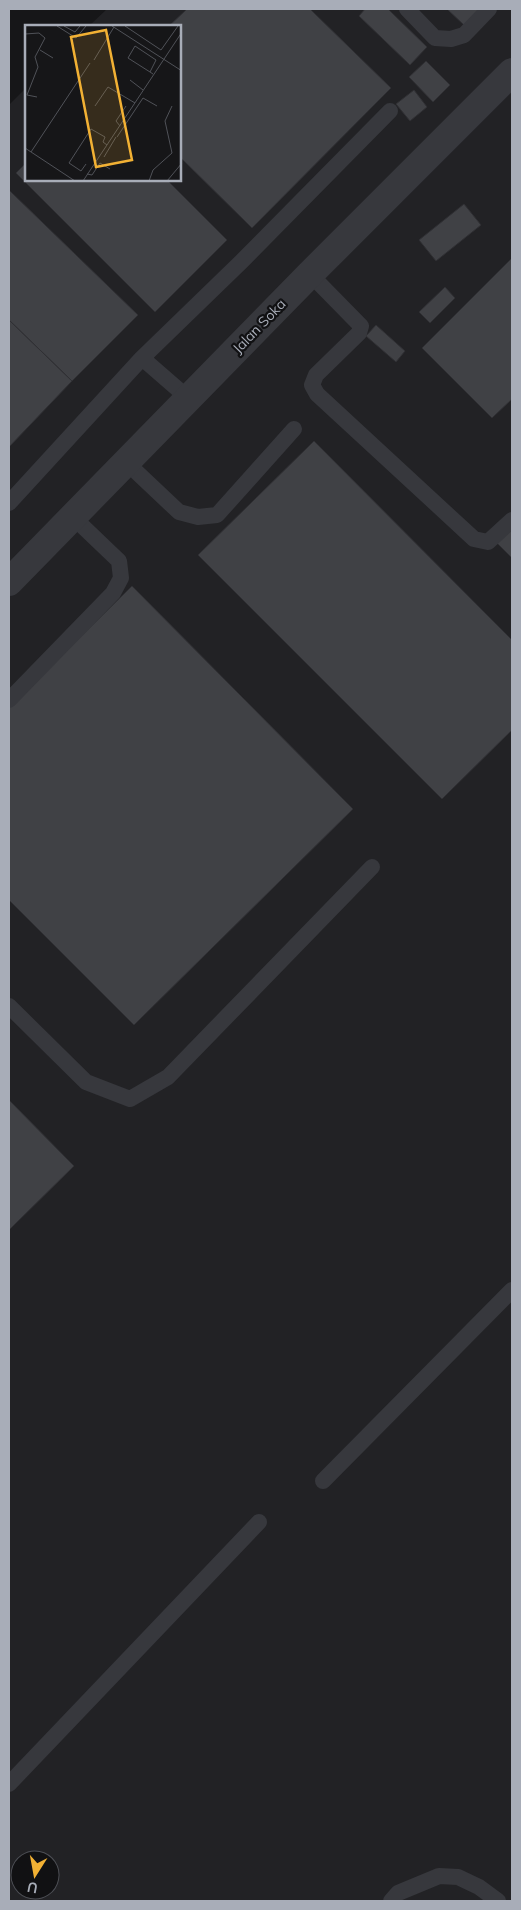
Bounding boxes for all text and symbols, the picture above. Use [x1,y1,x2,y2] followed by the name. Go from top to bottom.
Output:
[25,25,181,181] inset map
[229,295,289,357] street label: Jalan Soka
[10,1850,60,1900] north arrow
[26,1878,39,1898] text: U

